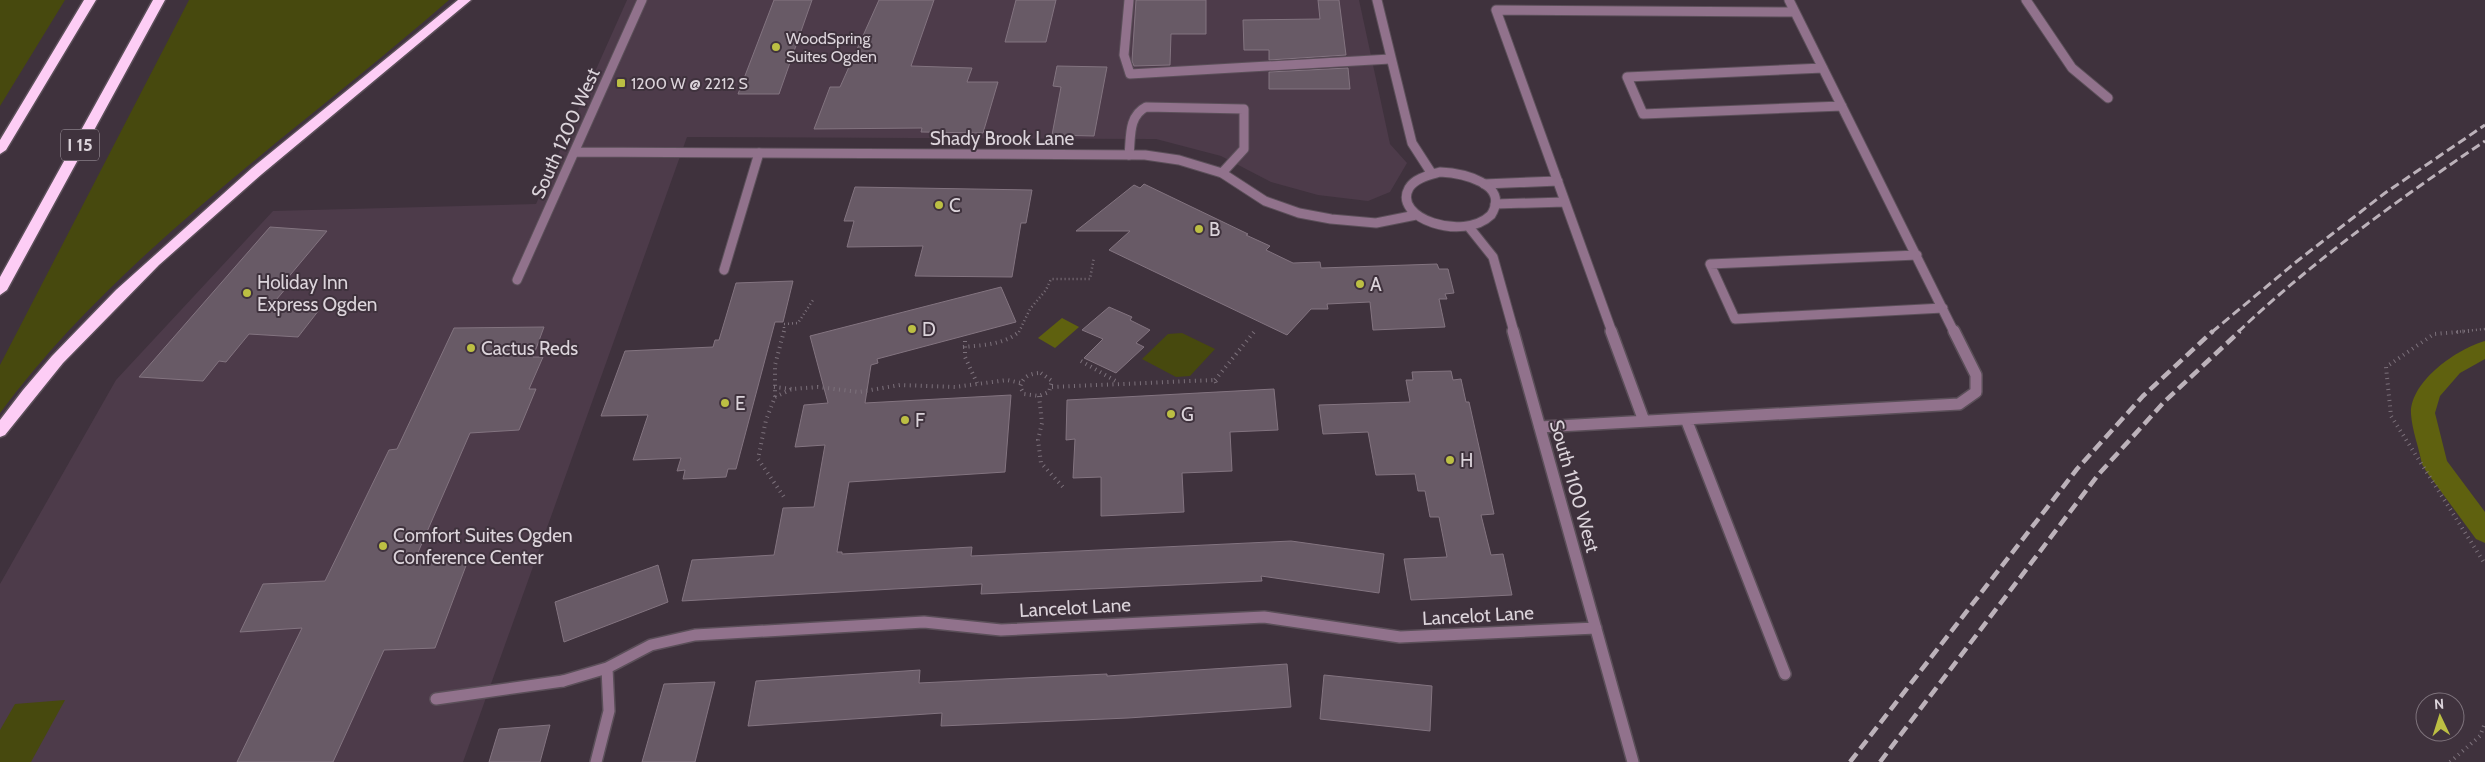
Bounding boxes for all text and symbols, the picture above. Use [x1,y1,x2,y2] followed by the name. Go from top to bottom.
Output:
[786,29,877,66] place label: WoodSpring Suites Ogden
[770,41,782,53] marker: WoodSpring Suites Ogden
[526,64,605,202] street label: South 1200 West
[631,74,748,93] place label: 1200 W @ 2212 S
[615,77,627,89] marker: 1200 W @ 2212 S
[930,127,1075,150] street label: Shady Brook Lane
[61,130,99,160] road number: I 15
[949,194,961,217] place label: C
[933,199,945,211] marker: C
[1209,218,1220,241] place label: B
[1193,223,1205,235] marker: B
[257,271,377,316] place label: Holiday Inn Express Ogden
[1370,273,1382,296] place label: A
[1354,278,1366,290] marker: A
[241,287,253,299] marker: Holiday Inn Express Ogden
[922,318,936,341] place label: D
[906,323,918,335] marker: D
[481,337,578,360] place label: Cactus Reds
[465,342,477,354] marker: Cactus Reds
[735,392,746,415] place label: E
[719,397,731,409] marker: E
[1181,403,1194,426] place label: G
[1165,408,1177,420] marker: G
[915,409,925,432] place label: F
[899,414,911,426] marker: F
[1545,417,1605,556] street label: South 1100 West
[1460,449,1473,472] place label: H
[1444,454,1456,466] marker: H
[393,524,573,569] place label: Comfort Suites Ogden Conference Center
[377,540,389,552] marker: Comfort Suites Ogden Conference Center
[1019,593,1132,622] street label: Lancelot Lane
[1422,601,1535,630] street label: Lancelot Lane
[2415,692,2465,742] north arrow
[2434,695,2445,713] text: N

